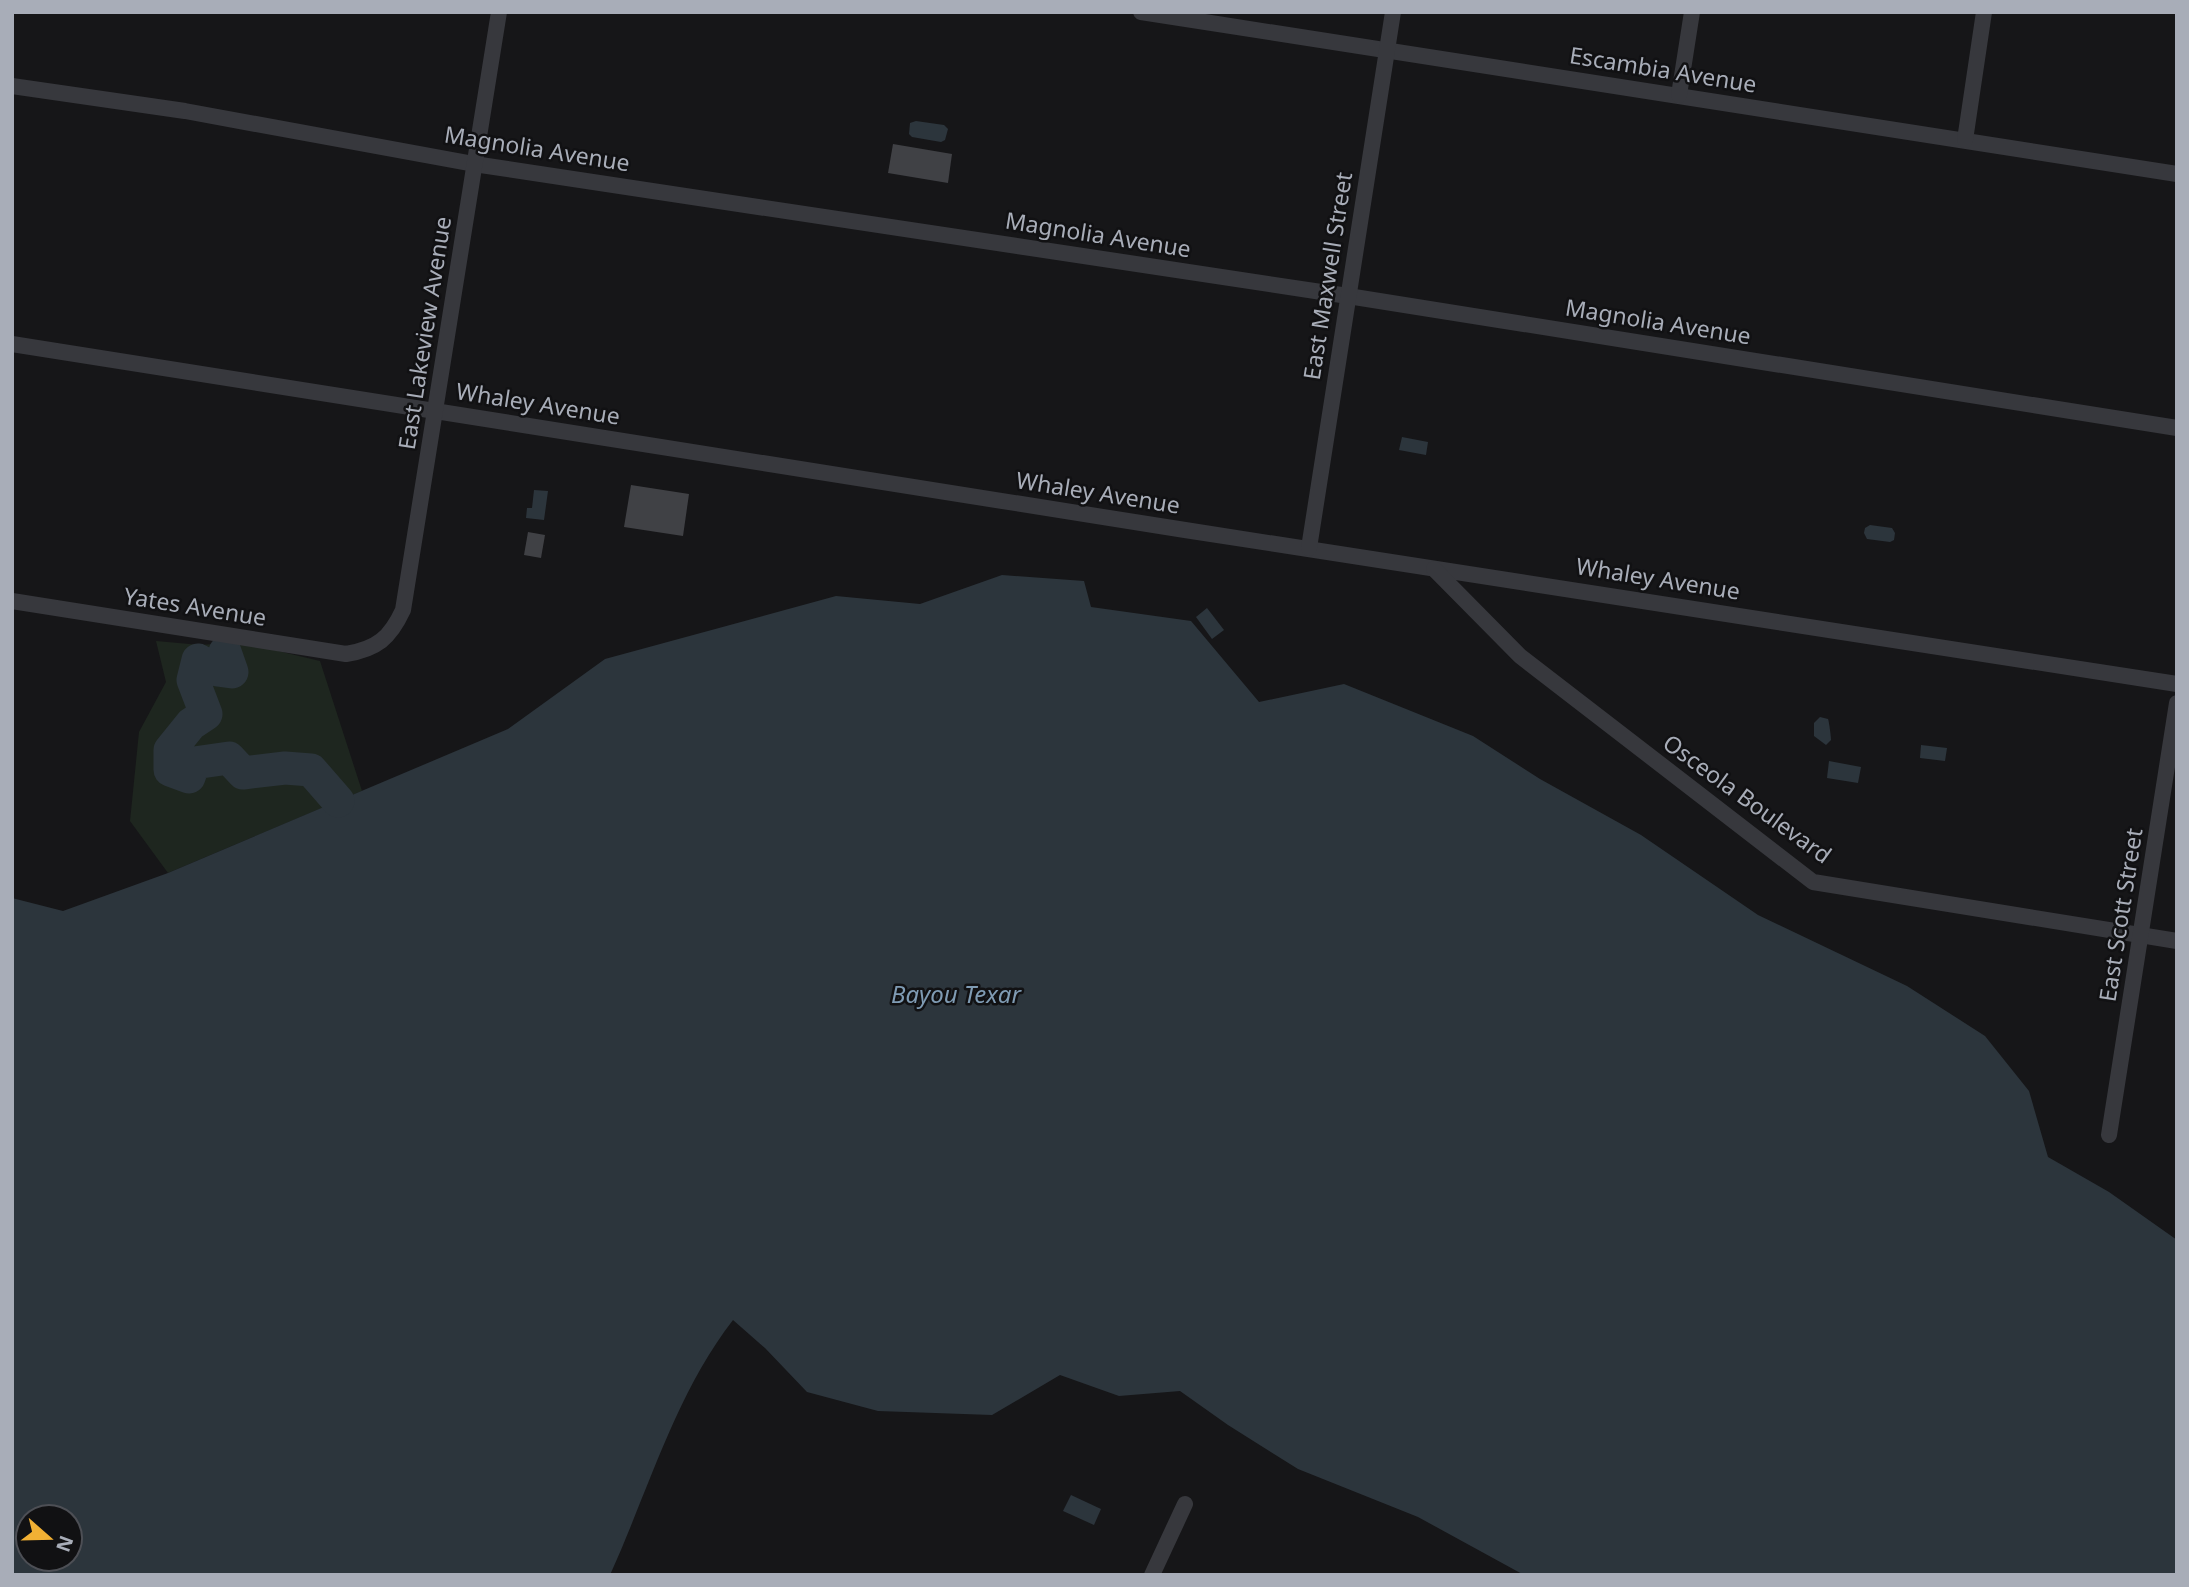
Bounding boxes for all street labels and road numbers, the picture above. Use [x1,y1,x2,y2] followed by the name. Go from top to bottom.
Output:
[1567,38,1759,100] street label: Escambia Avenue
[442,118,632,178] street label: Magnolia Avenue
[1295,170,1359,382] street label: East Maxwell Street
[1003,204,1193,264] street label: Magnolia Avenue
[390,214,458,452] street label: East Lakeview Avenue
[1563,291,1753,351] street label: Magnolia Avenue
[454,374,622,432] street label: Whaley Avenue
[1014,463,1182,521] street label: Whaley Avenue
[1574,549,1742,607] street label: Whaley Avenue
[122,579,269,633] street label: Yates Avenue
[1657,726,1838,870] street label: Osceola Boulevard
[2090,826,2150,1004] street label: East Scott Street

